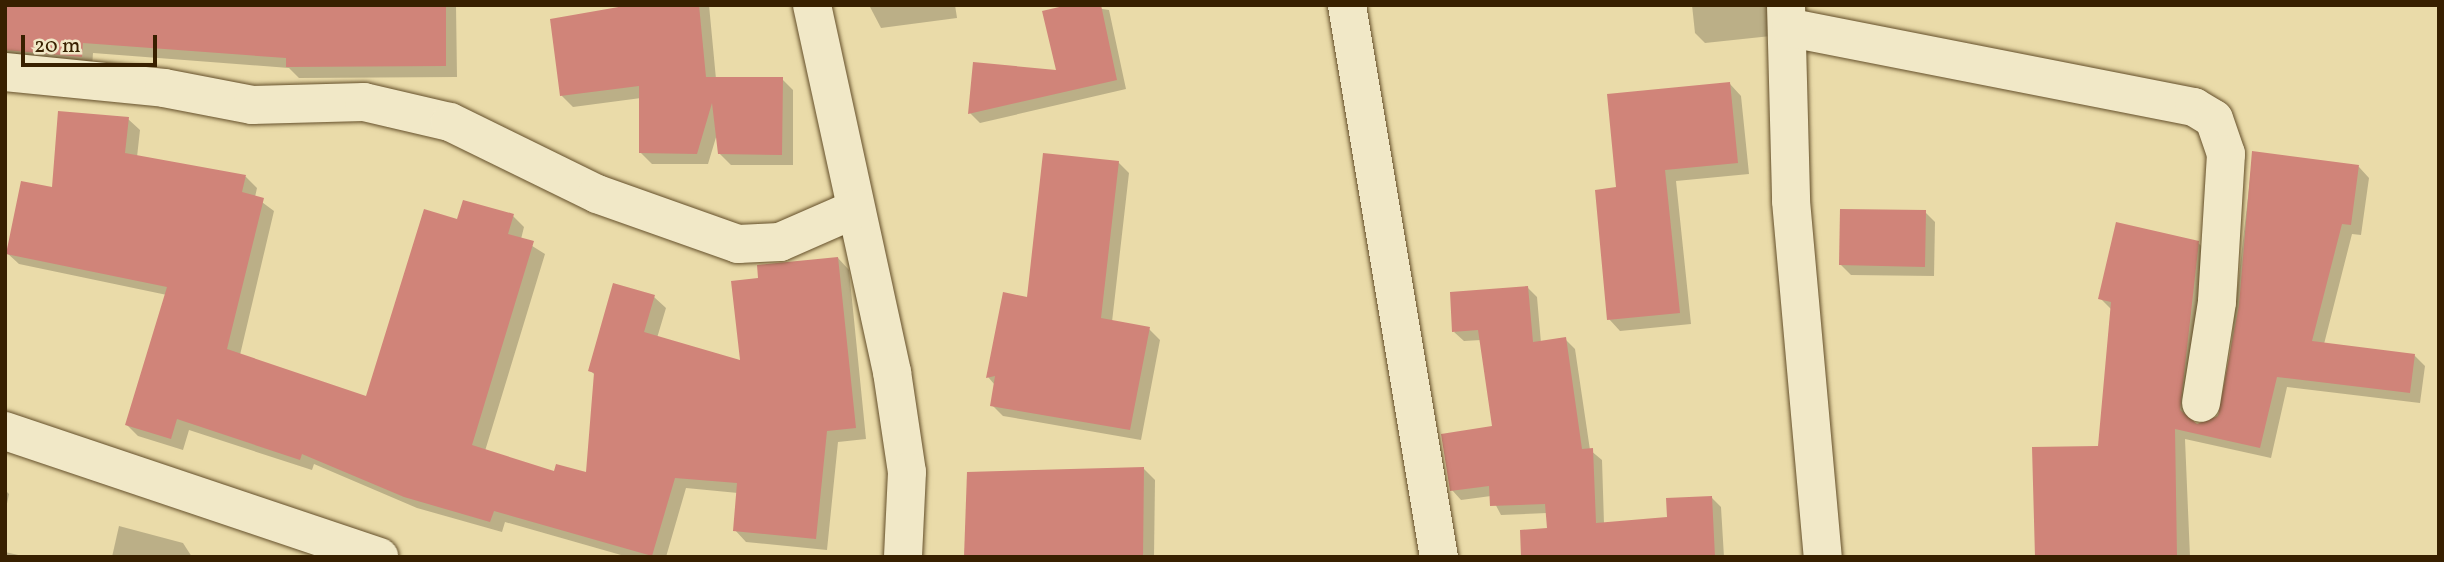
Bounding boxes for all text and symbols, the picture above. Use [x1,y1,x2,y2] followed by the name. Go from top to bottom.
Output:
[24,21,161,65] scale bar
[34,32,80,61] text: 20 m

